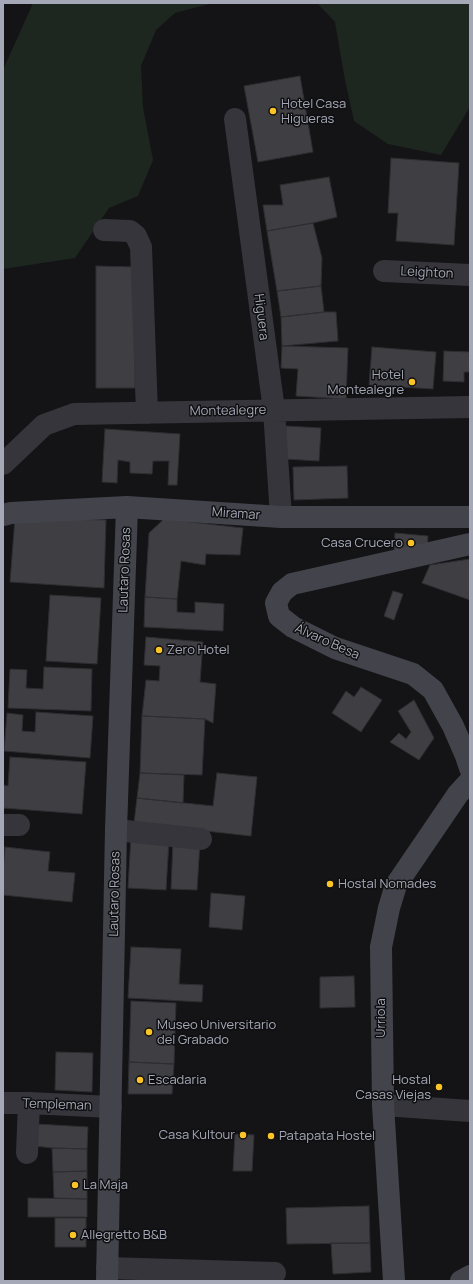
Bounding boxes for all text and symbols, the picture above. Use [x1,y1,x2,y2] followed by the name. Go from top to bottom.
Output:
[281,96,346,127] place label: Hotel Casa Higueras
[268,106,278,116] marker: Hotel Casa Higueras
[400,264,454,282] street label: Leighton
[250,293,272,341] street label: Higuera
[328,367,404,398] place label: Hotel Montealegre
[407,377,417,387] marker: Hotel Montealegre
[190,403,266,419] street label: Montealegre
[211,505,261,523] street label: Miramar
[116,527,134,613] street label: Lautaro Rosas
[321,535,403,551] place label: Casa Crucero
[406,538,416,548] marker: Casa Crucero
[292,621,362,663] street label: Álvaro Besa
[167,642,230,658] place label: Zero Hotel
[154,645,164,655] marker: Zero Hotel
[106,851,124,937] street label: Lautaro Rosas
[338,876,436,892] place label: Hostal Nomades
[325,879,335,889] marker: Hostal Nomades
[373,998,389,1038] street label: Urriola
[157,1017,276,1048] place label: Museo Universitario del Grabado
[144,1027,154,1037] marker: Museo Universitario del Grabado
[148,1072,206,1088] place label: Escadaria
[355,1072,431,1103] place label: Hostal Casas Viejas
[135,1075,145,1085] marker: Escadaria
[434,1082,444,1092] marker: Hostal Casas Viejas
[22,1096,92,1114] street label: Templeman
[159,1127,235,1143] place label: Casa Kultour
[279,1128,375,1144] place label: Patapata Hostel
[238,1130,248,1140] marker: Casa Kultour
[266,1131,276,1141] marker: Patapata Hostel
[83,1177,128,1193] place label: La Maja
[70,1180,80,1190] marker: La Maja
[81,1227,167,1243] place label: Allegretto B&B
[68,1230,78,1240] marker: Allegretto B&B

